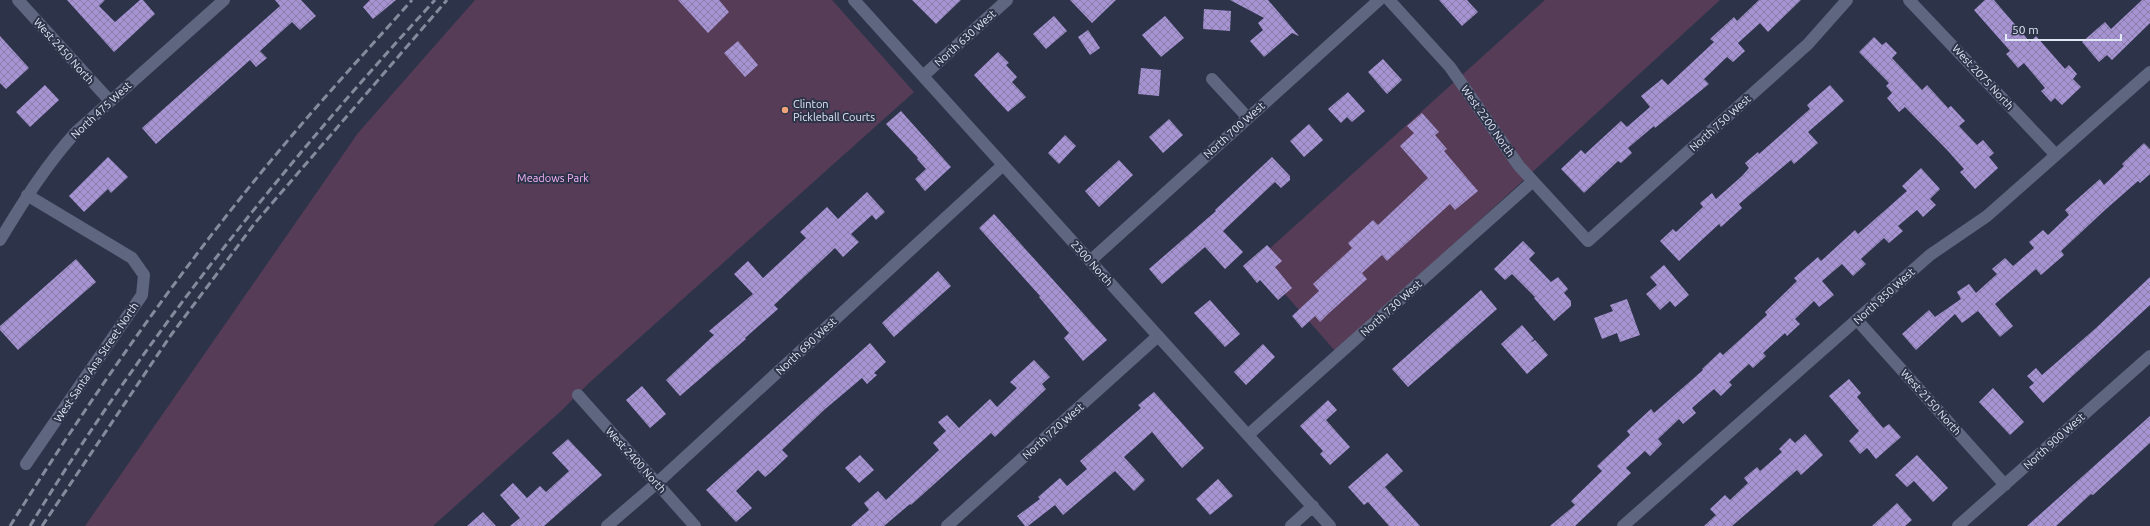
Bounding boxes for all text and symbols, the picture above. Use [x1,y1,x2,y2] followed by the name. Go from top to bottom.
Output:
[932,7,998,69] street label: North 630 West
[31,16,97,86] street label: West 2450 North
[2006,16,2121,42] scale bar
[2012,23,2039,36] text: 50 m
[1950,42,2016,112] street label: West 2075 North
[68,79,134,141] street label: North 475 West
[1459,83,1517,159] street label: West 2200 North
[1687,92,1753,154] street label: North 750 West
[793,98,875,123] place label: Clinton Pickleball Courts
[1201,99,1267,161] street label: North 700 West
[780,105,790,115] marker: Clinton Pickleball Courts
[517,172,589,184] park label: Meadows Park
[1069,238,1115,288] street label: 2300 North
[1851,265,1917,327] street label: North 850 West
[1358,277,1424,339] street label: North 730 West
[51,300,141,424] street label: West Santa Ana Street North
[773,315,839,377] street label: North 690 West
[1898,367,1964,437] street label: West 2150 North
[1020,400,1086,462] street label: North 720 West
[2021,410,2087,472] street label: North 900 West
[603,425,669,495] street label: West 2400 North

